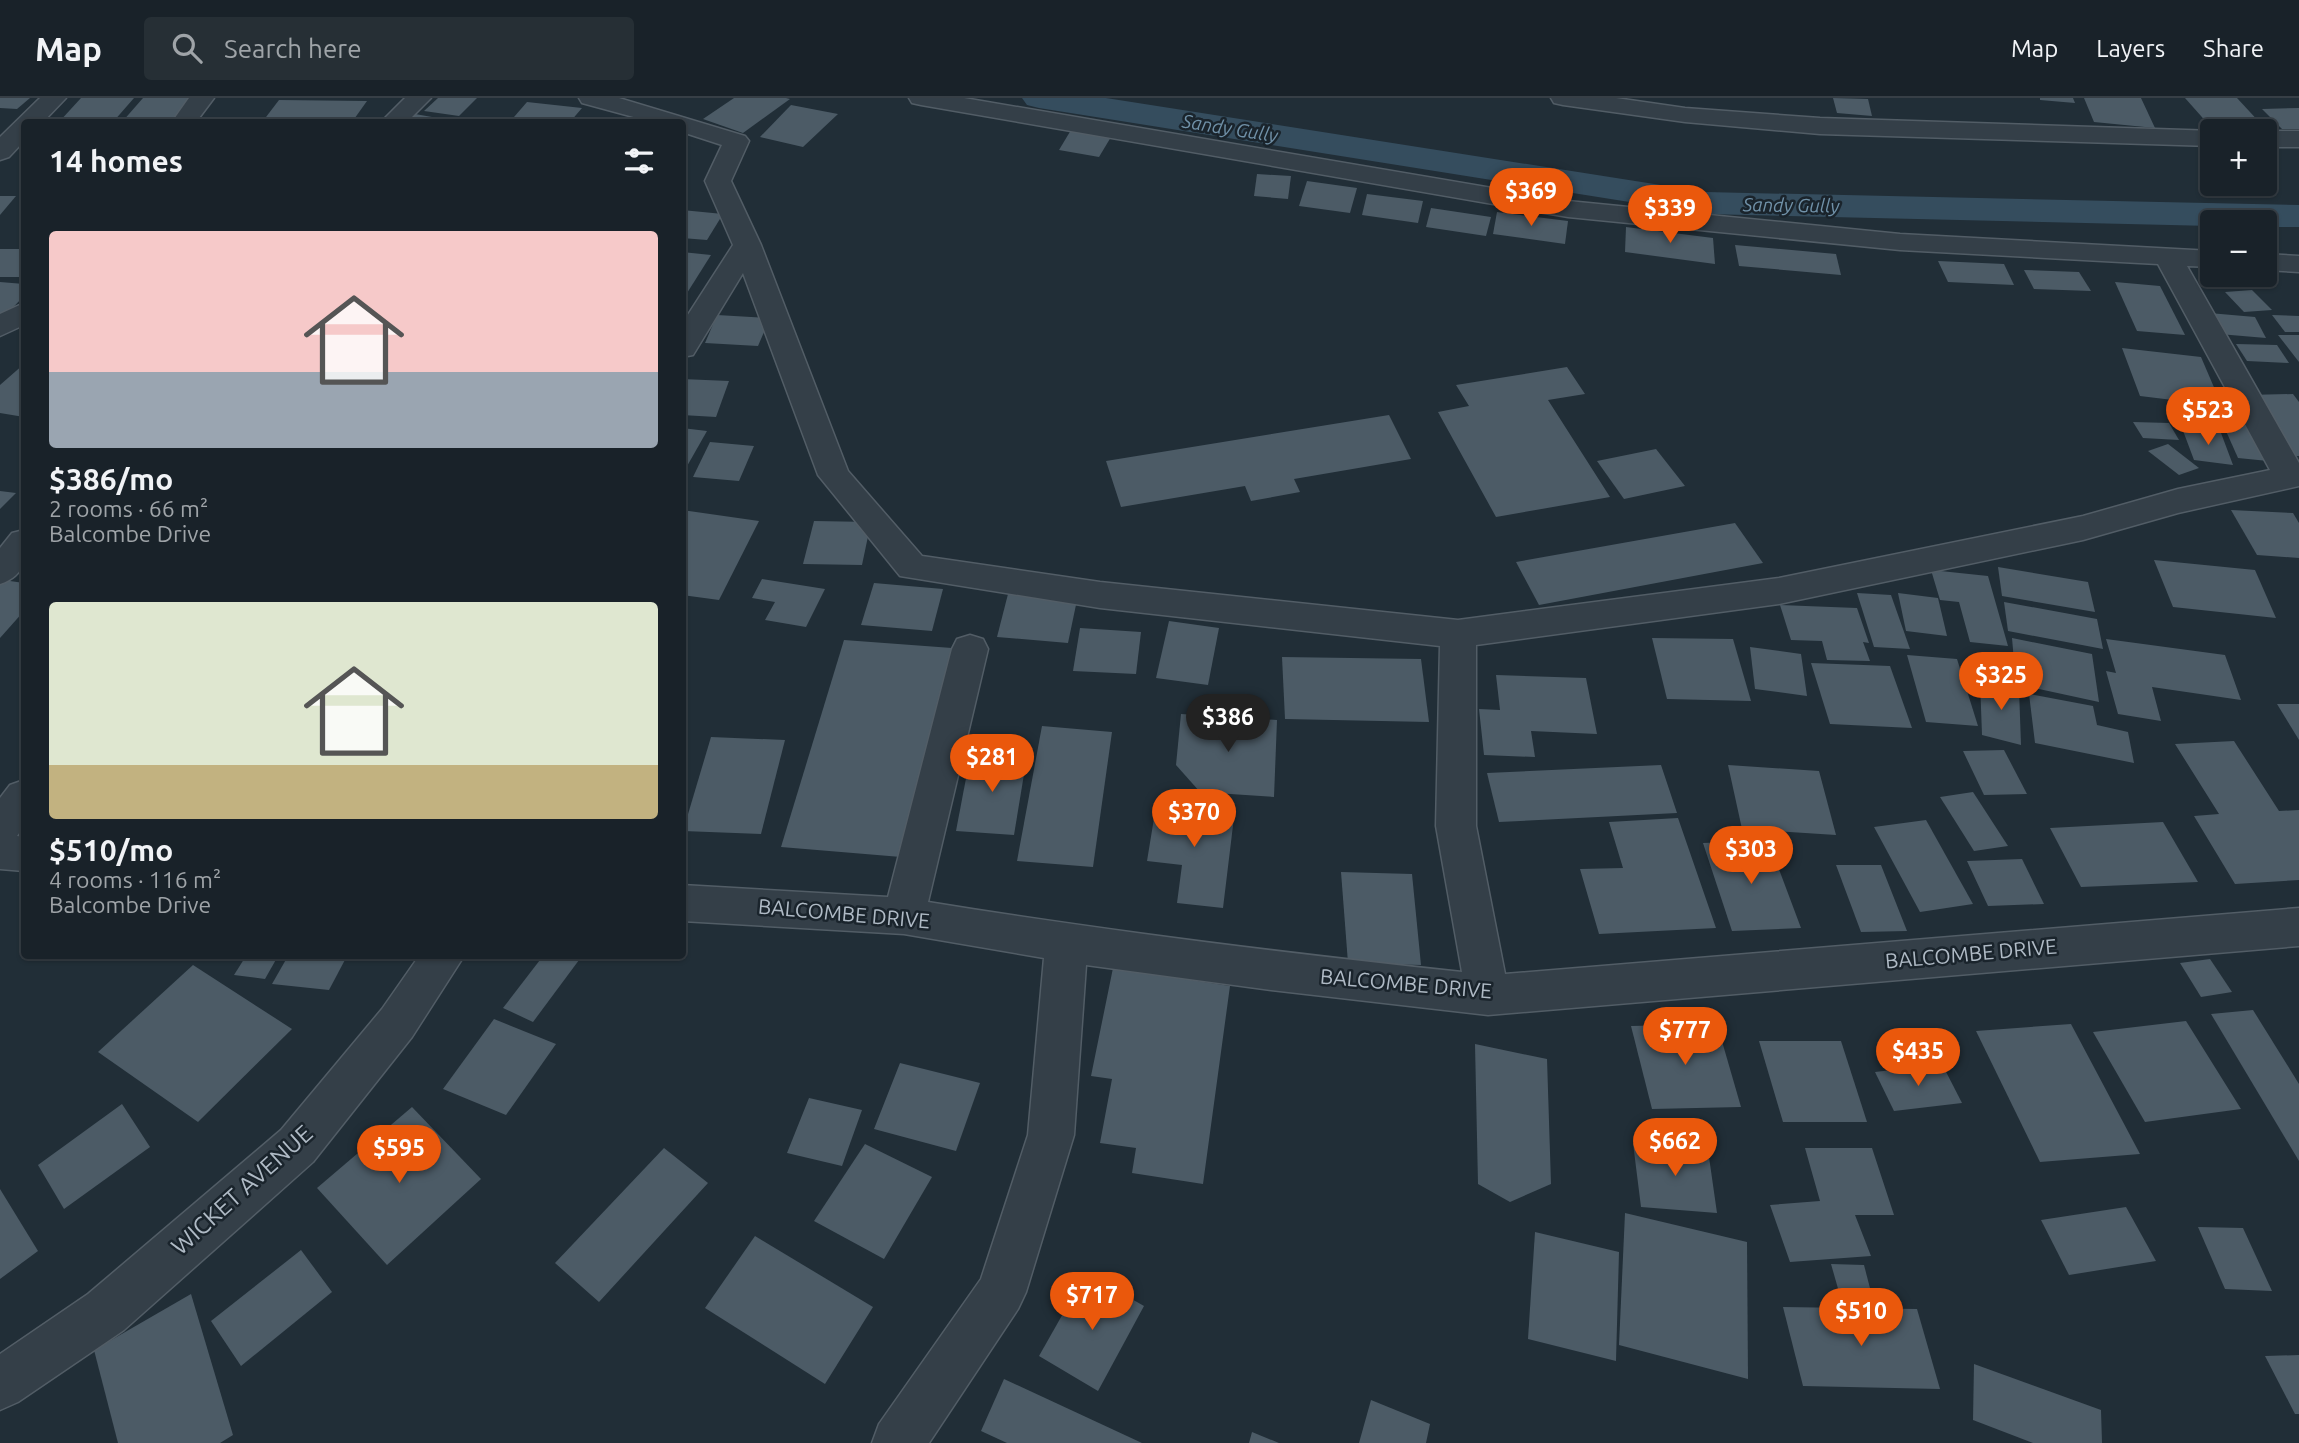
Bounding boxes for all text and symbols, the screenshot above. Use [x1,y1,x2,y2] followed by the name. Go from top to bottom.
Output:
[144,17,634,80] search box
[168,29,206,67] icon: search
[35,30,102,67] text: Map
[224,34,362,63] text: Search here
[2011,35,2058,62] text: Map
[2096,35,2165,62] text: Layers
[2203,35,2264,62] text: Share
[1180,109,1280,147] water label: Sandy Gully
[2200,119,2277,287] map controls
[2200,119,2277,196] button: +
[620,142,658,180] icon: filters
[49,144,183,178] text: 14 homes
[1490,169,1572,228] pin: $369
[1505,178,1557,203] text: $369
[1629,186,1711,245] pin: $339
[1742,193,1840,217] water label: Sandy Gully
[1644,195,1696,220] text: $339
[2200,210,2277,287] button: −
[291,277,417,403] icon: home
[2167,388,2249,447] pin: $523
[2182,397,2234,422] text: $523
[49,462,173,496] text: $386/mo
[49,496,208,521] text: 2 rooms · 66 m²
[49,521,211,546] text: Balcombe Drive
[291,648,417,774] icon: home
[1960,652,2042,712] pin: $325
[1975,662,2027,687] text: $325
[1187,694,1269,754] pin: $386
[1202,704,1254,729] text: $386
[951,734,1033,794] pin: $281
[966,744,1018,769] text: $281
[1153,790,1235,849] pin: $370
[1168,799,1220,824] text: $370
[1710,826,1792,886] pin: $303
[49,833,173,867] text: $510/mo
[1725,836,1777,861] text: $303
[49,867,221,892] text: 4 rooms · 116 m²
[49,892,211,917] text: Balcombe Drive
[757,894,931,932] street label: BALCOMBE DRIVE
[1884,934,2058,972] street label: BALCOMBE DRIVE
[1319,964,1493,1002] street label: BALCOMBE DRIVE
[1644,1007,1726,1067] pin: $777
[1659,1017,1711,1042] text: $777
[1877,1028,1959,1088] pin: $435
[1892,1038,1944,1063] text: $435
[1634,1118,1716,1178] pin: $662
[166,1119,318,1260] street label: WICKET AVENUE
[358,1126,440,1185] pin: $595
[1649,1128,1701,1153] text: $662
[373,1135,425,1160] text: $595
[1051,1272,1133,1332] pin: $717
[1066,1282,1118,1307] text: $717
[1820,1288,1902,1348] pin: $510
[1835,1298,1887,1323] text: $510

